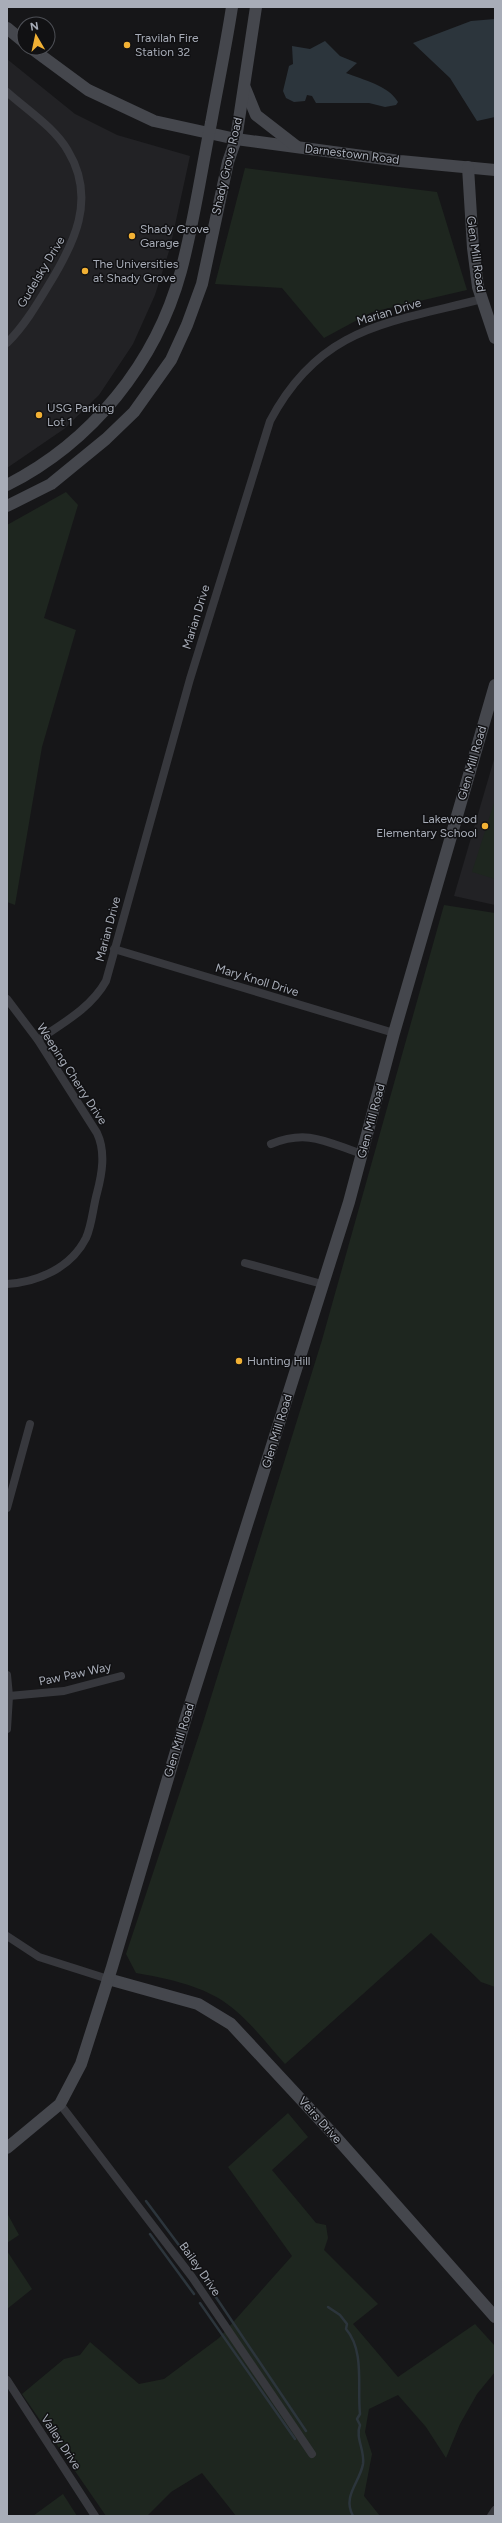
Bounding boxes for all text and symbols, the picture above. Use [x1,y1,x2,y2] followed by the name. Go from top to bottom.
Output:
[16,16,56,56] north arrow
[29,20,40,34] text: N
[135,31,199,59] place label: Travilah Fire Station 32
[122,40,132,50] marker: Travilah Fire Station 32
[209,116,245,216] street label: Shady Grove Road
[304,141,400,167] street label: Darnestown Road
[464,215,488,293] street label: Glen Mill Road
[140,222,210,250] place label: Shady Grove Garage
[127,231,137,241] marker: Shady Grove Garage
[14,234,68,310] street label: Gudelsky Drive
[93,257,179,285] place label: The Universities at Shady Grove
[80,266,90,276] marker: The Universities at Shady Grove
[355,295,423,328] street label: Marian Drive
[47,401,114,429] place label: USG Parking Lot 1
[34,410,44,420] marker: USG Parking Lot 1
[180,583,213,651] street label: Marian Drive
[455,724,489,802] street label: Glen Mill Road
[376,812,477,840] place label: Lakewood Elementary School
[480,821,490,831] marker: Lakewood Elementary School
[93,895,124,963] street label: Marian Drive
[214,961,301,999] street label: Mary Knoll Drive
[34,1021,110,1128] street label: Weeping Cherry Drive
[354,1082,388,1160] street label: Glen Mill Road
[247,1354,311,1368] place label: Hunting Hill
[234,1356,244,1366] marker: Hunting Hill
[259,1392,295,1470] street label: Glen Mill Road
[37,1659,113,1689] street label: Paw Paw Way
[161,1701,197,1779] street label: Glen Mill Road
[296,2094,345,2146] street label: Veirs Drive
[176,2239,224,2299] street label: Bailey Drive
[38,2412,84,2472] street label: Valley Drive

